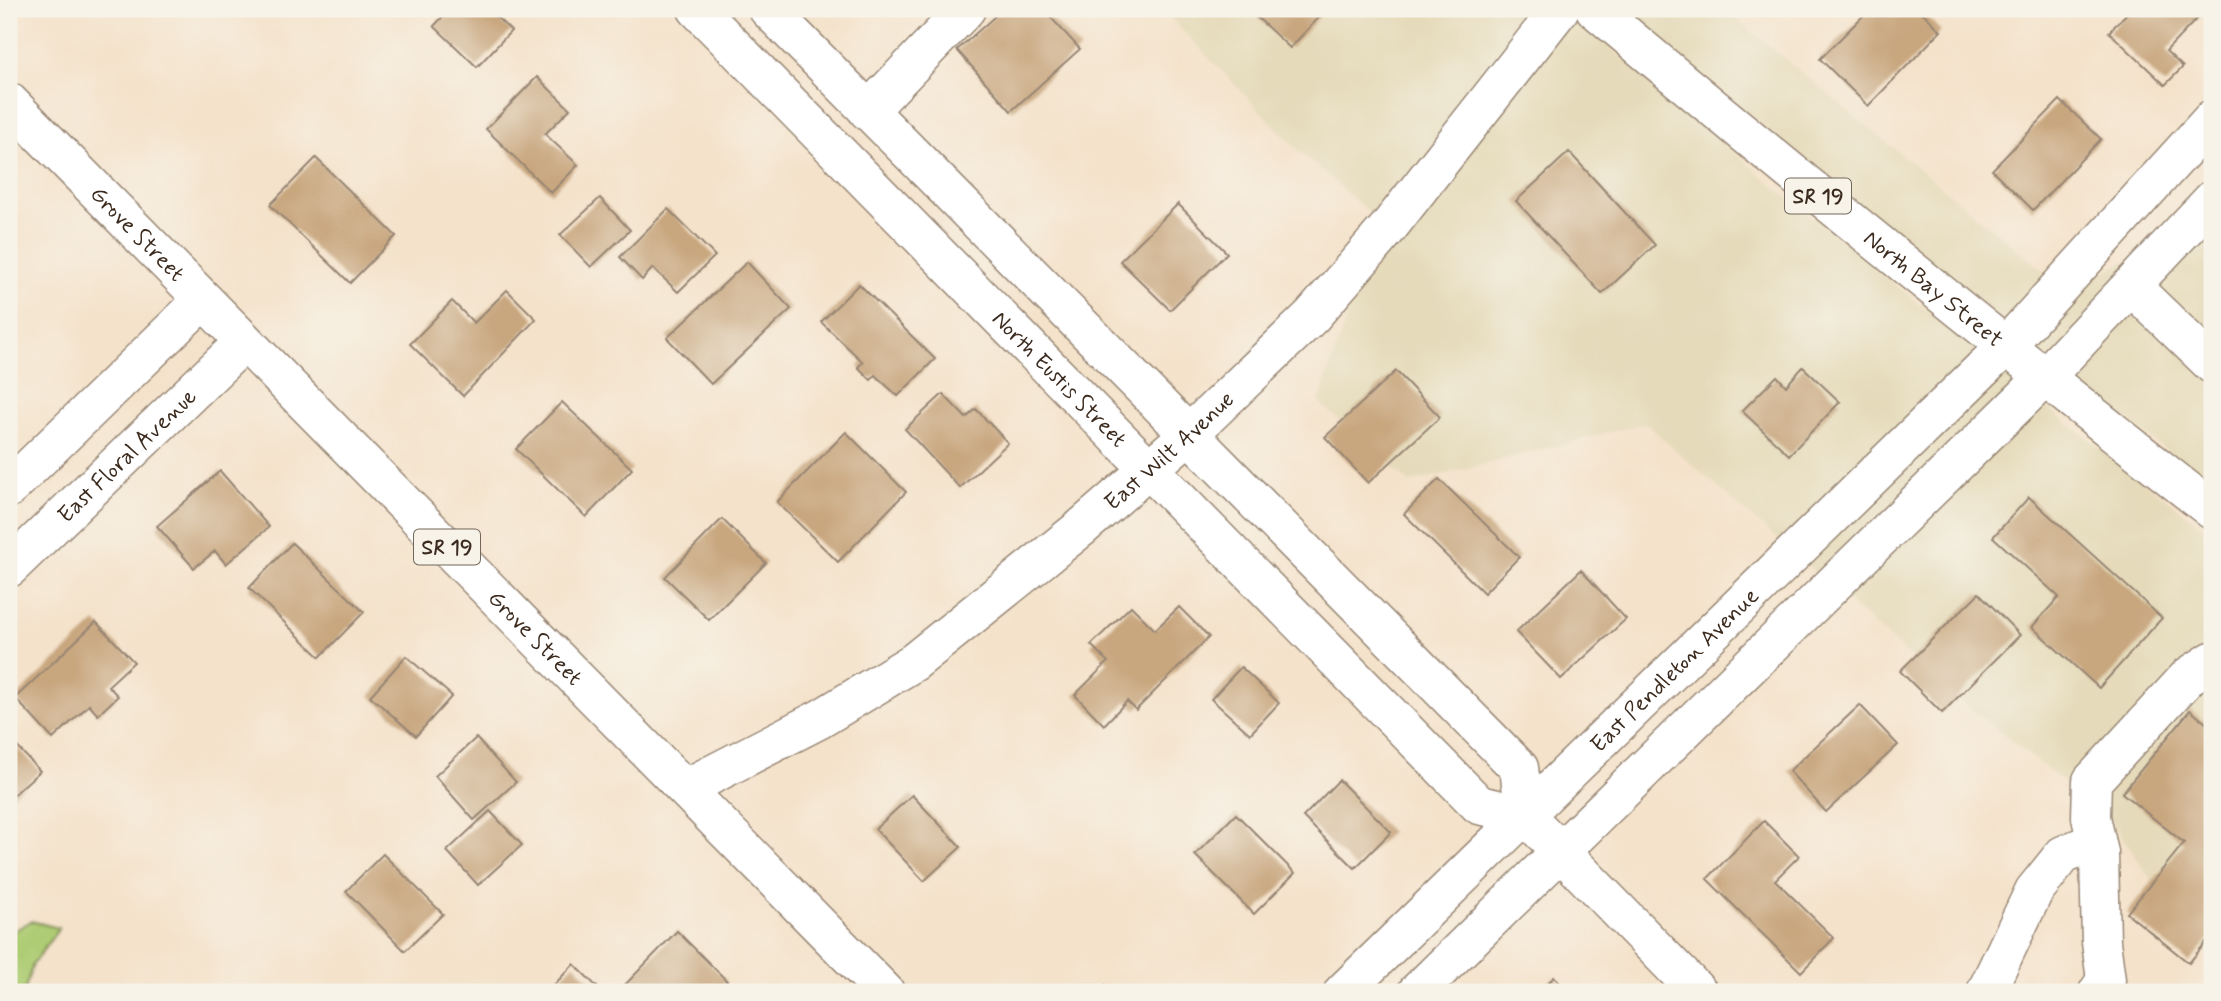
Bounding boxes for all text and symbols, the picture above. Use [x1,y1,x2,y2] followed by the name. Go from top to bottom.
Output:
[1785,178,1851,214] road number: SR 19
[83,180,191,289] street label: Grove Street
[1857,224,2009,355] street label: North Bay Street
[985,305,1133,455] street label: North Eustis Street
[52,382,204,530] street label: East Floral Avenue
[1099,386,1242,518] street label: East Wilt Avenue
[414,530,480,564] road number: SR 19
[1585,582,1766,760] street label: East Pendleton Avenue
[480,584,588,693] street label: Grove Street

